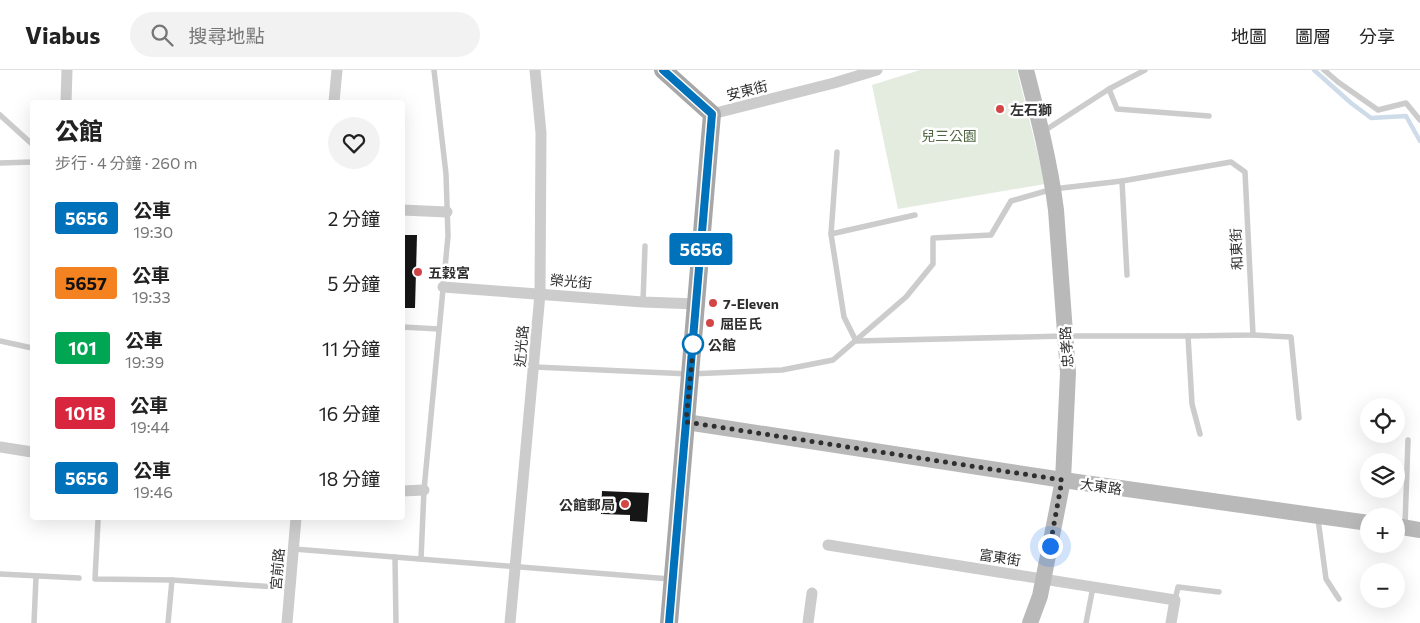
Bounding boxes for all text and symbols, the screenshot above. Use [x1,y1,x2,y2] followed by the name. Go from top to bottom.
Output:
[130,12,480,57] search box
[25,20,100,49] text: Viabus
[148,21,176,49] icon: search
[188,24,264,47] text: 搜尋地點
[1231,25,1267,47] text: 地圖
[1295,25,1331,47] text: 圖層
[1359,25,1395,47] text: 分享
[725,77,769,103] street label: 安東街
[1010,101,1052,118] place label: 左石獅
[994,103,1006,115] marker: 左石獅
[55,116,103,145] text: 公館
[328,117,380,169] button: heart
[921,127,977,144] park label: 兒三公園
[55,153,197,172] text: 步行 · 4 分鐘 · 260 m
[133,198,171,221] text: 公車
[65,207,108,229] text: 5656
[328,207,380,230] text: 2 分鐘
[133,222,173,241] text: 19:30
[1226,228,1246,270] street label: 和東街
[666,233,736,265] line badge: 5656
[679,238,723,260] text: 5656
[132,263,170,286] text: 公車
[428,264,470,281] place label: 五穀宮
[412,266,424,278] marker: 五穀宮
[549,271,593,291] street label: 榮光街
[65,272,107,294] text: 5657
[327,272,380,295] text: 5 分鐘
[132,287,171,306] text: 19:33
[723,295,779,312] place label: 7-Eleven
[707,297,719,309] marker: 7-Eleven
[720,315,762,332] place label: 屈臣氏
[704,317,716,329] marker: 屈臣氏
[511,324,531,368] street label: 近光路
[1056,325,1076,369] street label: 忠孝路
[125,328,163,351] text: 公車
[682,333,704,355] marker: 公館
[708,336,736,353] place label: 公館
[68,337,97,359] text: 101
[322,337,380,360] text: 11 分鐘
[125,352,164,371] text: 19:39
[130,393,168,416] text: 公車
[1360,398,1405,608] map controls
[1360,398,1405,443] button: locate
[65,402,105,424] text: 101B
[319,402,380,425] text: 16 分鐘
[130,417,170,436] text: 19:44
[1360,453,1405,498] button: layers
[133,458,171,481] text: 公車
[65,467,108,489] text: 5656
[319,467,380,490] text: 18 分鐘
[1079,475,1123,497] street label: 大東路
[133,482,173,501] text: 19:46
[559,496,615,513] place label: 公館郵局
[619,498,631,510] marker: 公館郵局
[1360,508,1405,553] button: +
[1038,534,1063,559] your location
[978,545,1022,569] street label: 富東街
[267,547,287,591] street label: 宮前路
[1360,563,1405,608] button: −

